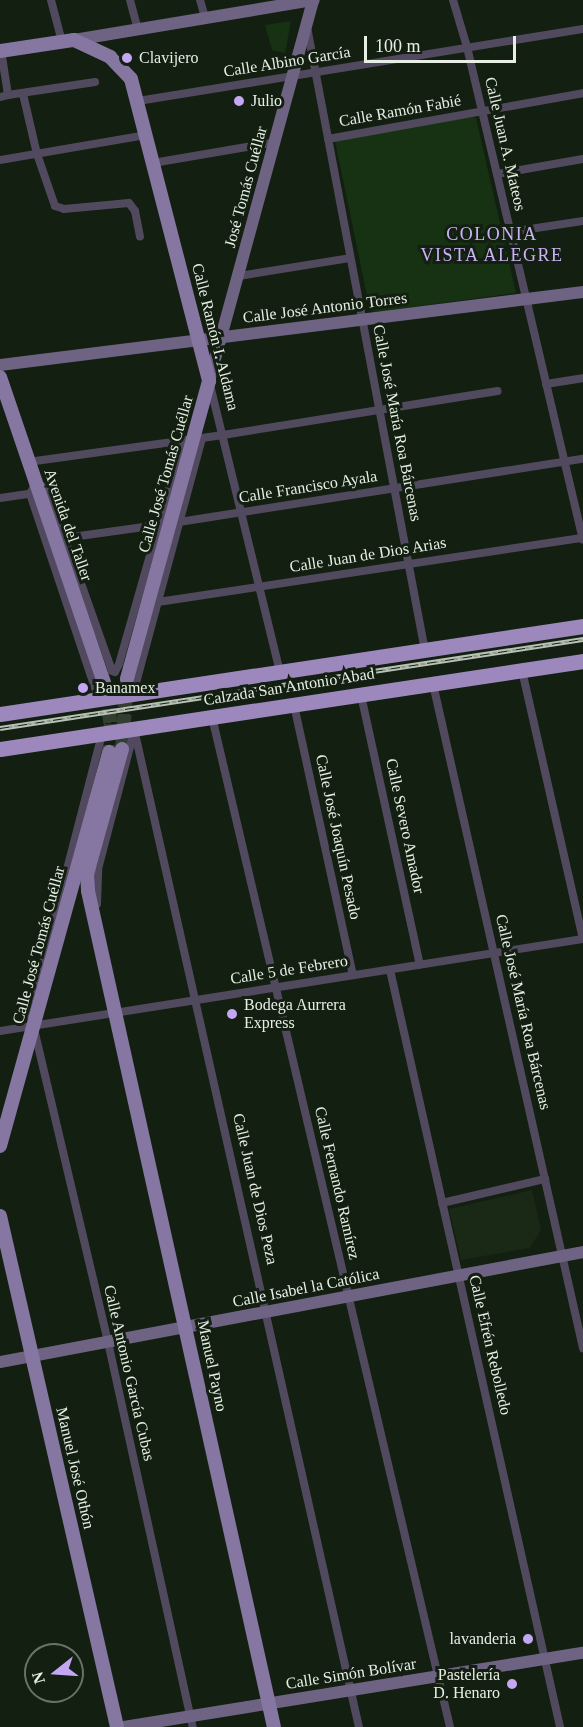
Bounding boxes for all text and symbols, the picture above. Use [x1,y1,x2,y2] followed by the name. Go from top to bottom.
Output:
[367,24,518,62] scale bar
[375,36,421,56] text: 100 m
[222,42,352,82] street label: Calle Albino García
[139,48,199,68] place label: Clavijero
[120,51,134,65] marker: Clavijero
[480,75,530,213] street label: Calle Juan A. Mateos
[251,91,282,111] place label: Julio
[338,91,462,131] street label: Calle Ramón Fabié
[232,94,246,108] marker: Julio
[221,124,271,250] street label: José Tomás Cuéllar
[419,224,565,266] district label: COLONIA VISTA ALEGRE
[187,261,243,413] street label: Calle Ramón I. Aldama
[241,288,409,328] street label: Calle José Antonio Torres
[369,323,425,523] street label: Calle José María Roa Bárcenas
[134,393,198,555] street label: Calle José Tomás Cuéllar
[40,466,96,584] street label: Avenida del Taller
[237,467,379,507] street label: Calle Francisco Ayala
[288,533,448,577] street label: Calle Juan de Dios Arias
[201,664,377,710] street label: Calzada San Antonio Abad
[95,678,155,698] place label: Banamex
[76,681,90,695] marker: Banamex
[311,753,365,921] street label: Calle José Joaquín Pesado
[381,756,429,896] street label: Calle Severo Amador
[9,864,69,1026] street label: Calle José Tomás Cuéllar
[491,912,555,1112] street label: Calle José María Roa Bárcenas
[229,951,349,989] street label: Calle 5 de Febrero
[244,995,347,1033] place label: Bodega Aurrera Express
[225,1007,239,1021] marker: Bodega Aurrera Express
[310,1105,364,1261] street label: Calle Fernando Ramírez
[228,1112,282,1266] street label: Calle Juan de Dios Peza
[231,1264,381,1312] street label: Calle Isabel la Católica
[465,1273,515,1417] street label: Calle Efrén Rebolledo
[99,1283,159,1463] street label: Calle Antonio García Cubas
[193,1319,231,1413] street label: Manuel Payno
[52,1405,98,1531] street label: Manuel José Othón
[449,1629,516,1649] place label: lavanderia
[521,1632,535,1646] marker: lavanderia
[24,1643,84,1703] north arrow
[285,1654,417,1694] street label: Calle Simón Bolívar
[433,1665,500,1703] place label: Pastelería D. Henaro
[28,1670,48,1686] text: N
[505,1677,519,1691] marker: Pastelería D. Henaro

